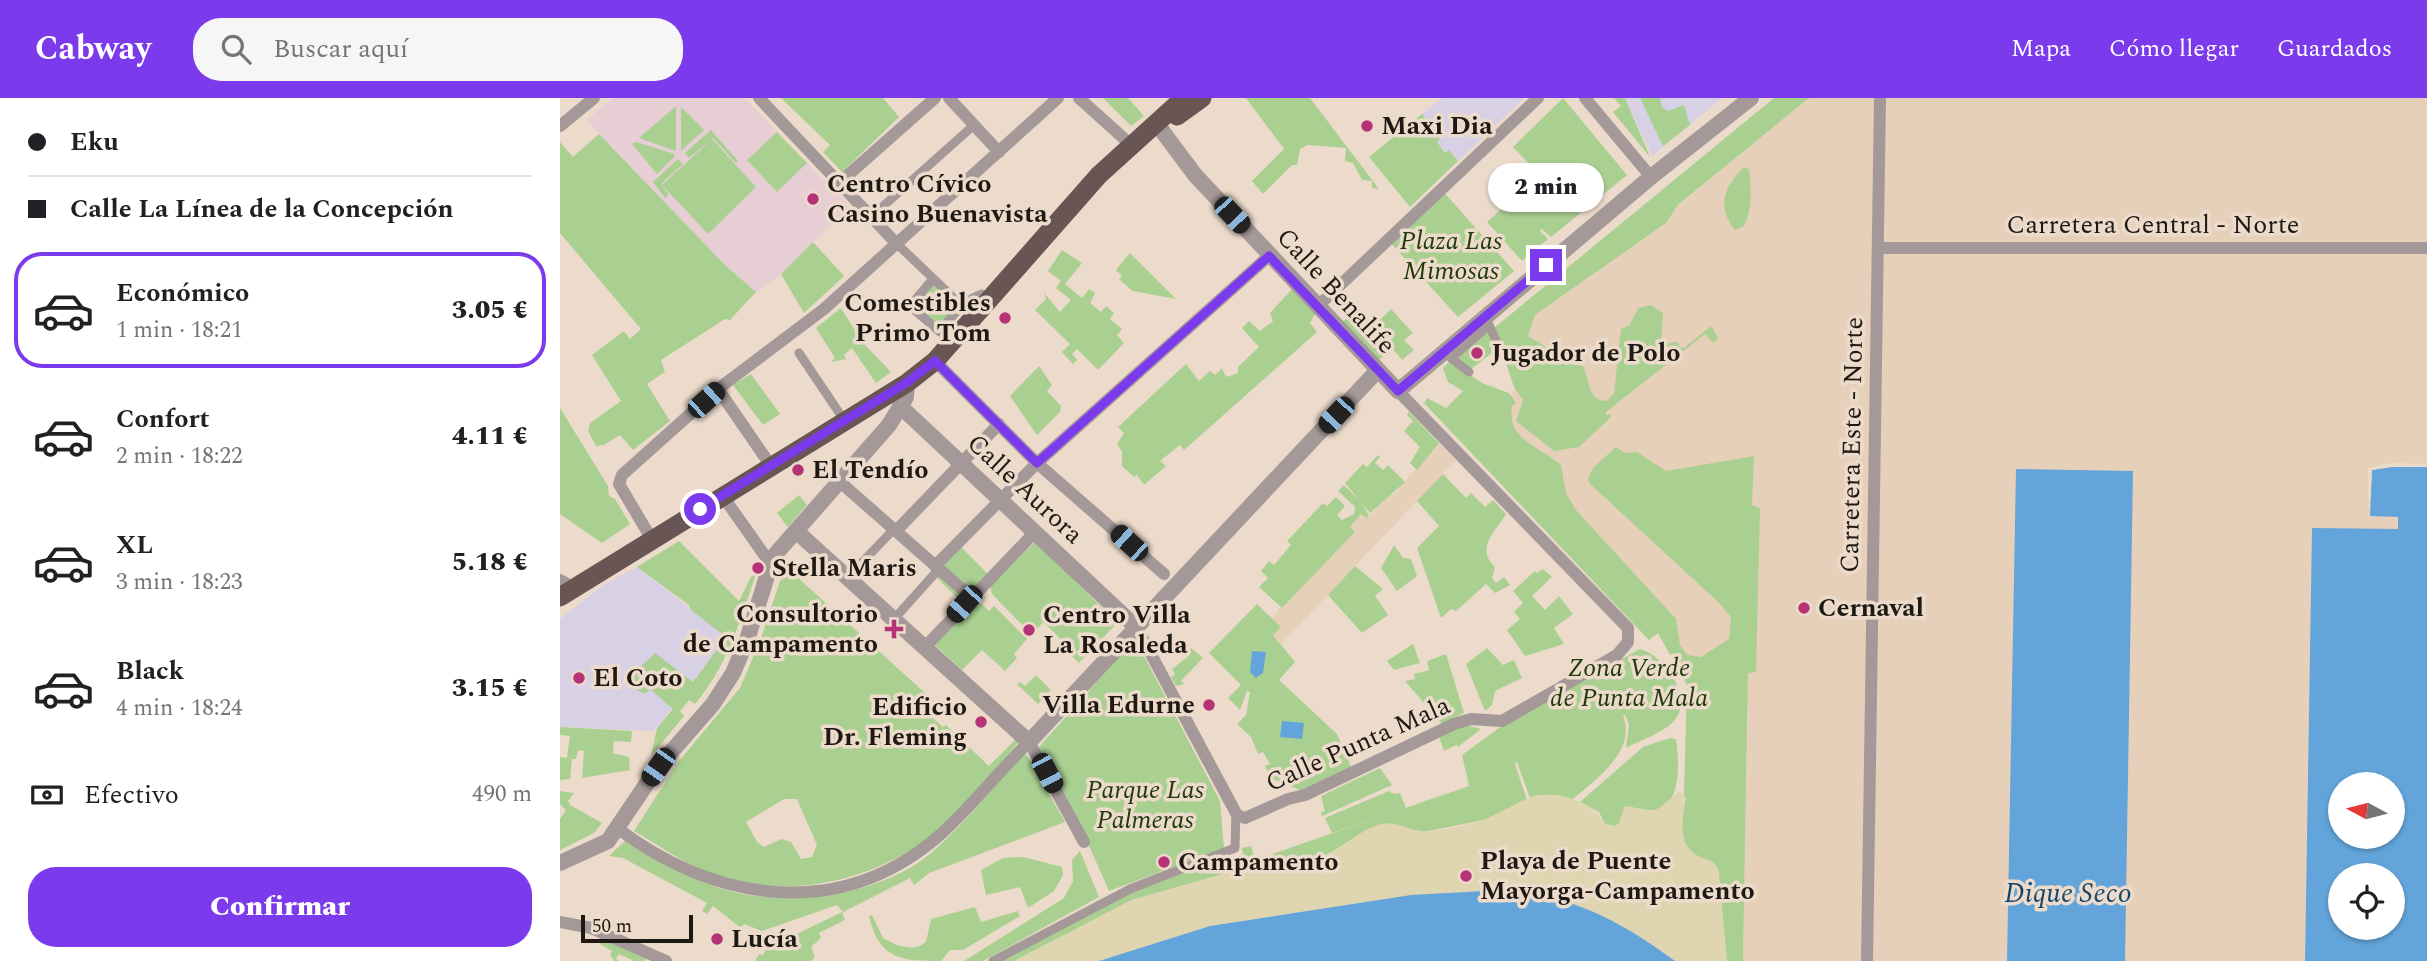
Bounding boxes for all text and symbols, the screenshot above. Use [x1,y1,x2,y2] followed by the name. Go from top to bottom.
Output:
[193,18,683,81] search box
[35,24,151,74] text: Cabway
[273,29,408,69] text: Buscar aquí
[217,30,255,68] icon: search
[2011,31,2071,67] text: Mapa
[2109,31,2239,67] text: Cómo llegar
[2277,31,2392,67] text: Guardados
[1381,106,1493,146] place label: Maxi Dia
[1359,118,1375,134] marker: Maxi Dia
[70,122,119,162] text: Eku
[827,164,1048,234] place label: Centro Cívico Casino Buenavista
[1488,164,1604,212] callout: 2 min
[1514,170,1578,205] text: 2 min
[70,189,454,229] text: Calle La Línea de la Concepción
[805,191,821,207] marker: Centro Cívico Casino Buenavista
[1210,192,1255,238] car
[2007,205,2299,245] street label: Carretera Central - Norte
[1267,219,1405,363] street label: Calle Benalife
[1400,221,1502,291] park label: Plaza Las Mimosas
[1530,249,1562,281] route end
[116,273,249,313] text: Económico
[32,279,95,342] icon: car
[844,283,991,353] place label: Comestibles Primo Tom
[452,290,528,330] text: 3.05 €
[997,310,1013,326] marker: Comestibles Primo Tom
[116,313,243,348] text: 1 min · 18:21
[1830,317,1874,573] street label: Carretera Este - Norte
[1491,333,1681,373] place label: Jugador de Polo
[1469,345,1485,361] marker: Jugador de Polo
[684,378,729,422] car
[1314,392,1359,438] car
[116,399,210,439] text: Confort
[32,405,95,468] icon: car
[452,416,528,456] text: 4.11 €
[958,424,1093,554] street label: Calle Aurora
[116,439,243,474] text: 2 min · 18:22
[812,450,928,490] place label: El Tendío
[790,462,806,478] marker: El Tendío
[684,493,716,525] route start
[1107,521,1152,565] car
[116,525,153,565] text: XL
[32,531,95,594] icon: car
[452,542,528,582] text: 5.18 €
[772,548,917,588] place label: Stella Maris
[750,560,766,576] marker: Stella Maris
[116,565,243,600] text: 3 min · 18:23
[943,581,986,627] car
[1818,588,1924,628] place label: Cernaval
[683,594,878,664] place label: Consultorio de Campamento
[1043,595,1191,665] place label: Centro Villa La Rosaleda
[1796,600,1812,616] marker: Cernaval
[884,619,904,639] marker: Consultorio de Campamento
[1021,622,1037,638] marker: Centro Villa La Rosaleda
[1550,648,1708,718] park label: Zona Verde de Punta Mala
[116,651,184,691] text: Black
[32,657,95,720] icon: car
[593,658,683,698] place label: El Coto
[452,668,528,708] text: 3.15 €
[571,670,587,686] marker: El Coto
[1042,685,1195,725] place label: Villa Edurne
[1259,685,1457,803] street label: Calle Punta Mala
[823,687,967,757] place label: Edificio Dr. Fleming
[116,691,243,726] text: 4 min · 18:24
[1201,697,1217,713] marker: Villa Edurne
[973,714,989,730] marker: Edificio Dr. Fleming
[638,744,679,790] car
[1028,750,1067,796] car
[1086,770,1204,840] park label: Parque Las Palmeras
[2328,772,2404,849] north arrow
[2328,772,2405,940] map controls
[84,775,179,815] text: Efectivo
[28,776,66,814] icon: cash
[472,777,532,812] text: 490 m
[1480,841,1755,911] place label: Playa de Puente Mayorga-Campamento
[1178,842,1339,882] place label: Campamento
[1156,854,1172,870] marker: Campamento
[2328,863,2405,940] button: locate
[28,867,532,947] button: Confirmar
[1458,868,1474,884] marker: Playa de Puente Mayorga-Campamento
[2004,872,2132,915] water label: Dique Seco
[581,912,693,944] scale bar
[592,912,632,941] text: 50 m
[731,919,798,959] place label: Lucía
[709,931,725,947] marker: Lucía

